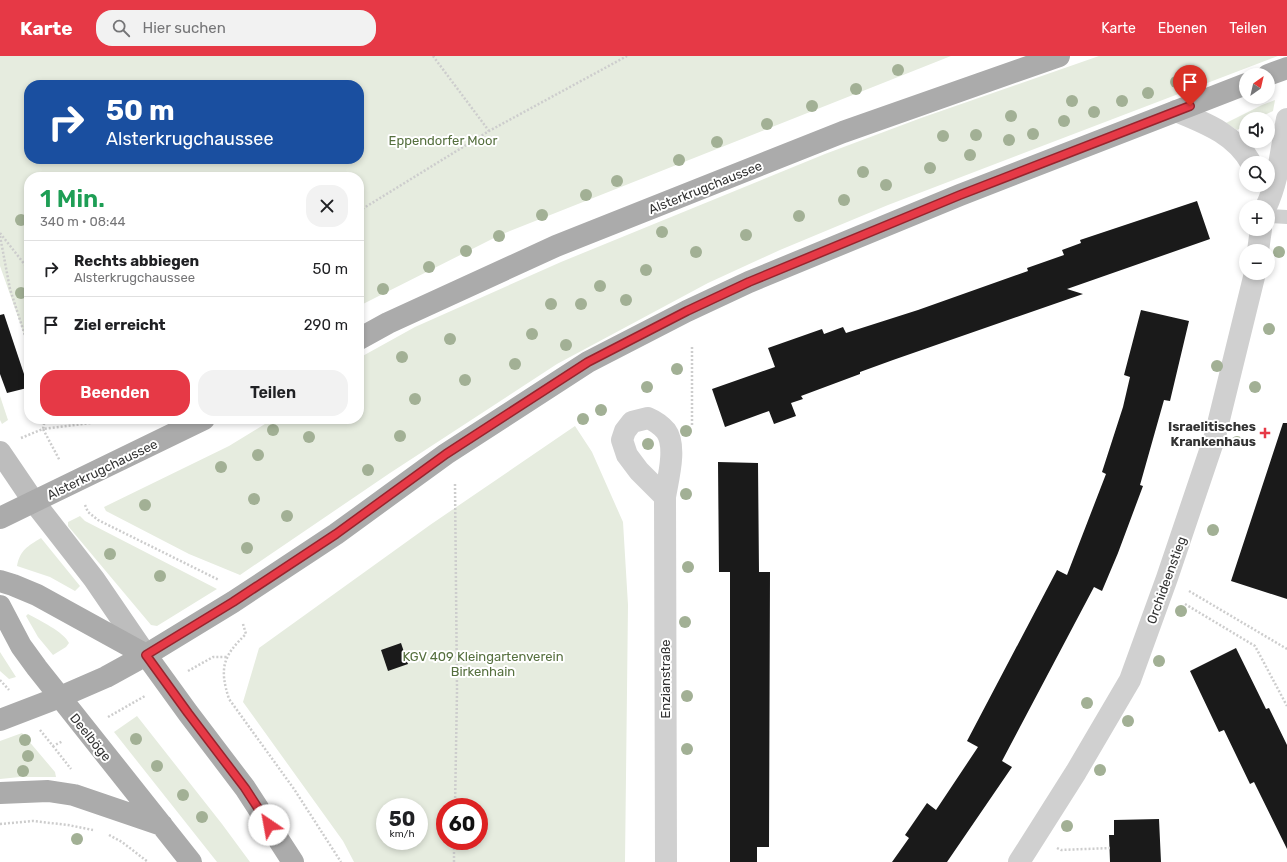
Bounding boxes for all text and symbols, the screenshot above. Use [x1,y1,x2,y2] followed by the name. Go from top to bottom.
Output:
[96,10,376,46] search box
[20,17,72,40] text: Karte
[110,17,132,39] icon: search
[142,19,226,37] text: Hier suchen
[1101,20,1136,37] text: Karte
[1158,20,1207,37] text: Ebenen
[1229,20,1267,37] text: Teilen
[1173,65,1207,106] pin
[1239,68,1275,104] north arrow
[1239,68,1275,280] map controls
[1179,71,1201,93] icon: arrive
[106,94,175,127] text: 50 m
[40,96,92,148] icon: right
[1239,112,1275,148] button: sound
[106,128,273,150] text: Alsterkrugchaussee
[389,133,497,148] park label: Eppendorfer Moor
[1239,156,1275,192] button: search
[646,158,764,218] street label: Alsterkrugchaussee
[40,185,105,213] text: 1 Min.
[306,185,348,227] button: close
[1239,200,1275,236] button: +
[40,214,126,229] text: 340 m · 08:44
[1239,244,1275,280] button: −
[74,252,199,270] text: Rechts abbiegen
[40,258,62,280] icon: right
[313,260,348,278] text: 50 m
[74,270,195,285] text: Alsterkrugchaussee
[40,314,62,336] icon: arrive
[74,316,166,334] text: Ziel erreicht
[304,316,348,334] text: 290 m
[40,370,190,416] button: Beenden
[198,370,348,416] button: Teilen
[1168,419,1256,449] place label: Israelitisches Krankenhaus
[1259,427,1271,439] marker: Israelitisches Krankenhaus
[45,436,160,504] street label: Alsterkrugchaussee
[1144,534,1190,626] street label: Orchideenstieg
[658,639,673,719] street label: Enzianstraße
[402,649,564,679] park label: KGV 409 Kleingartenverein Birkenhain
[66,710,114,765] street label: Deelböge
[436,798,488,850] speed limit sign: 60
[248,804,290,846] position arrow
[389,807,415,831] text: 50
[390,828,414,840] text: km/h

